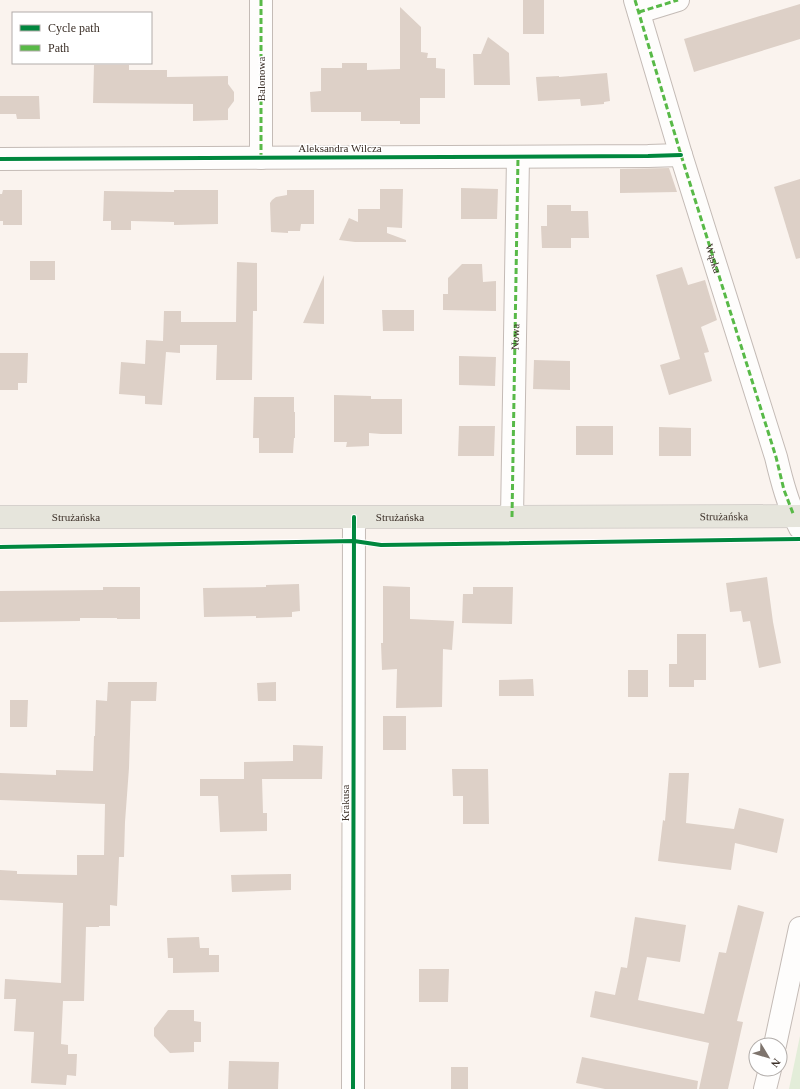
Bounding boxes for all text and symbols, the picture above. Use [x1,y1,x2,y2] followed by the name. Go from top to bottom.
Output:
[12,12,152,64] legend
[48,21,100,35] text: Cycle path
[48,41,69,55] text: Path
[255,57,267,101] street label: Balonowa
[298,142,382,154] street label: Aleksandra Wilcza
[703,242,724,275] street label: Wąska
[509,324,521,350] street label: Nowa
[700,510,748,522] street label: Strużańska
[52,511,100,523] street label: Strużańska
[376,511,424,523] street label: Strużańska
[339,785,351,821] street label: Krakusa
[748,1037,788,1077] north arrow
[769,1056,783,1070] text: N

